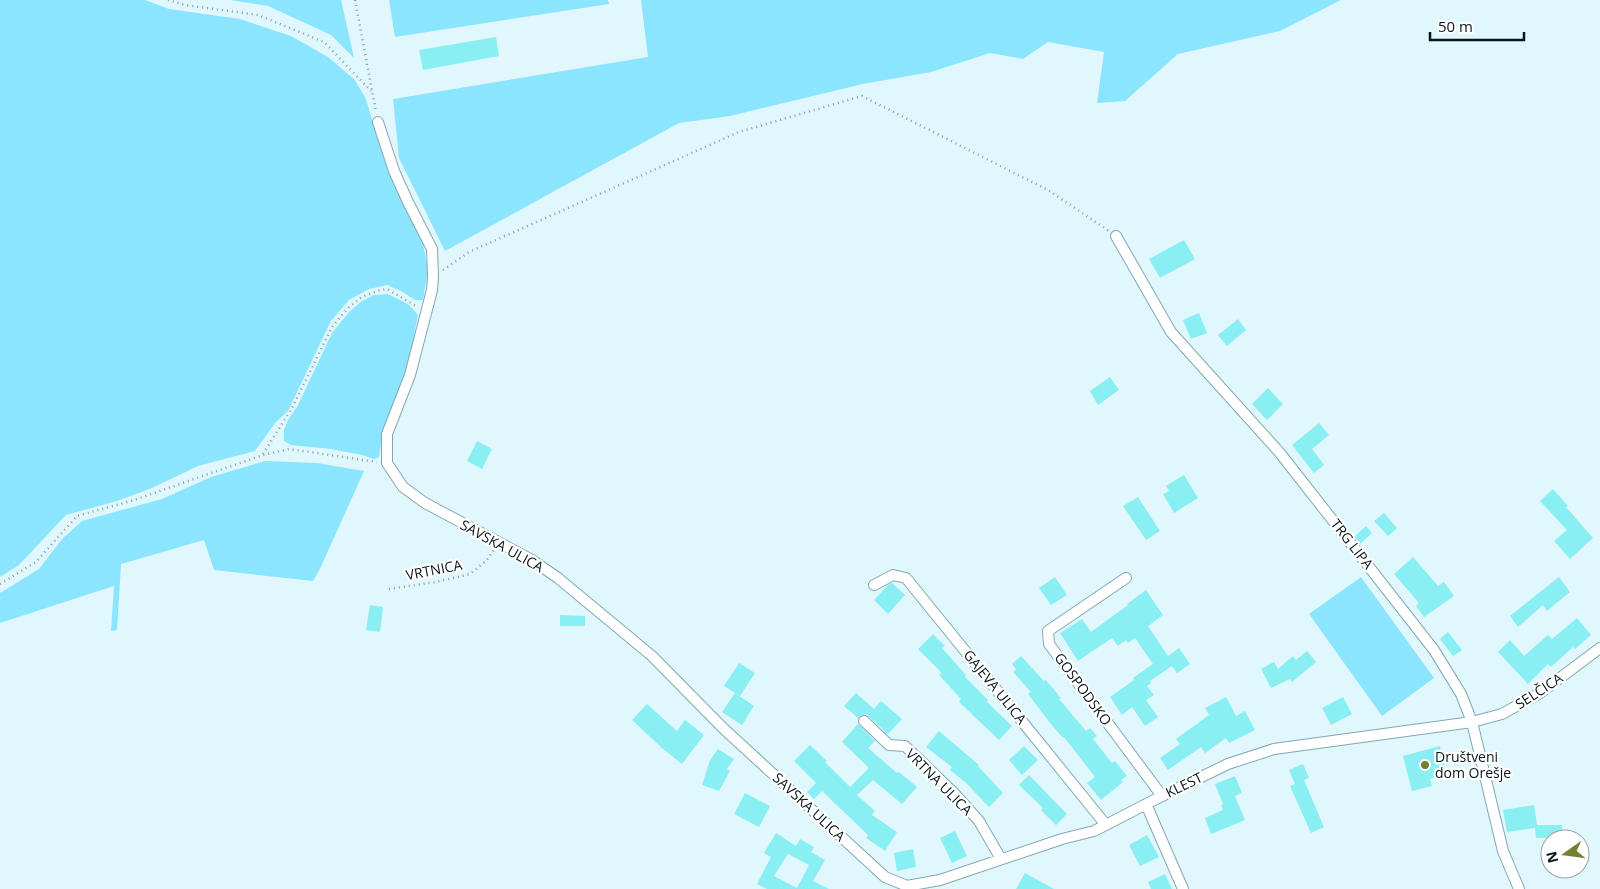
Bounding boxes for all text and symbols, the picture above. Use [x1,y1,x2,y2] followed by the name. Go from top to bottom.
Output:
[1430,10,1524,42] scale bar
[1438,16,1473,36] text: 50 m
[457,515,548,576] street label: SAVSKA ULICA
[1327,515,1378,573] street label: TRG LIPA
[404,555,464,584] street label: VRTNICA
[960,646,1031,728] street label: GAJEVA ULICA
[1051,649,1116,729] street label: GOSPODSKO
[1511,668,1566,713] street label: SELČICA
[902,744,977,819] street label: VRTNA ULICA
[1435,747,1511,782] place label: Društveni dom Orešje
[1419,759,1431,771] marker: Društveni dom Orešje
[1162,767,1206,802] street label: KLEST
[769,768,850,845] street label: SAVSKA ULICA
[1540,829,1590,879] north arrow
[1541,849,1562,865] text: N

